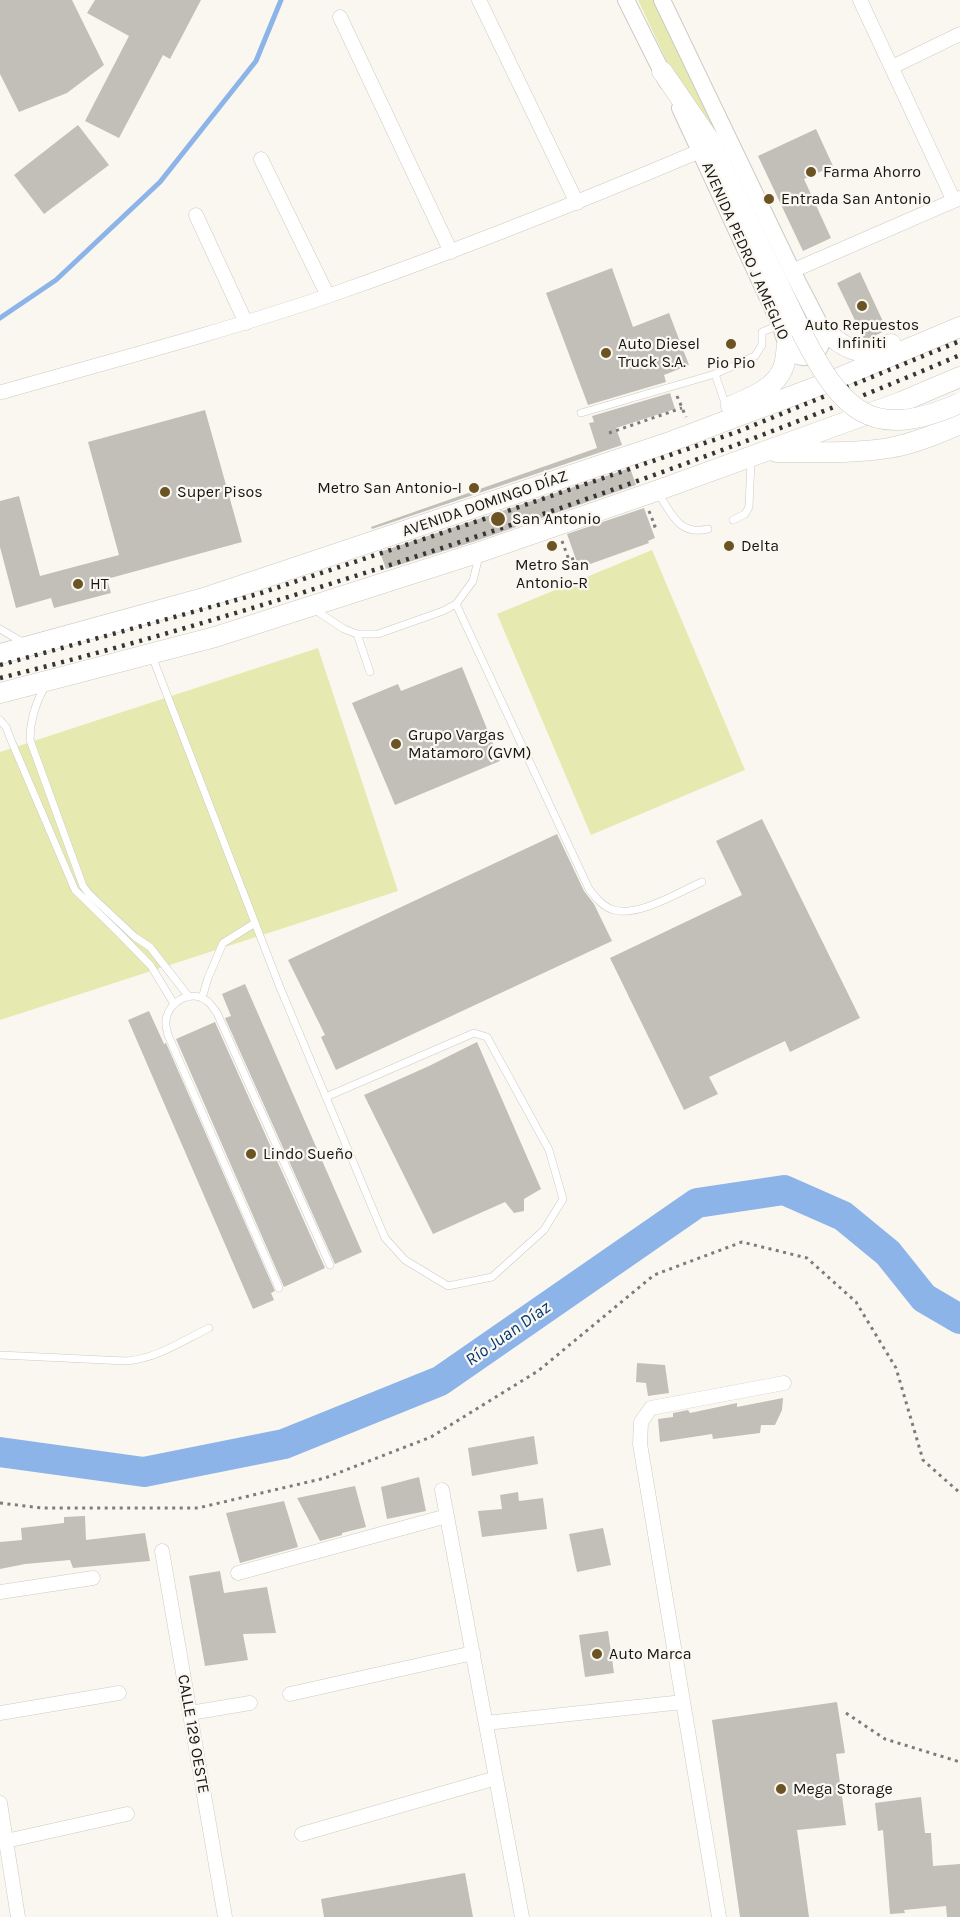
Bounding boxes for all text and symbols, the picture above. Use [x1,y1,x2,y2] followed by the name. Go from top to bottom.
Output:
[697,159,793,343] street label: AVENIDA PEDRO J AMEGLIO
[823,162,921,182] place label: Farma Ahorro
[804,165,818,179] marker: Farma Ahorro
[781,189,931,209] place label: Entrada San Antonio
[762,192,776,206] marker: Entrada San Antonio
[855,299,869,313] marker: Auto Repuestos Infiniti
[805,315,919,353] place label: Auto Repuestos Infiniti
[618,334,700,372] place label: Auto Diesel Truck S.A.
[724,337,738,351] marker: Pio Pio
[599,346,613,360] marker: Auto Diesel Truck S.A.
[707,353,755,373] place label: Pio Pio
[400,467,570,541] street label: AVENIDA DOMINGO DÍAZ
[317,478,462,498] place label: Metro San Antonio-I
[467,481,481,495] marker: Metro San Antonio-I
[177,482,263,502] place label: Super Pisos
[158,485,172,499] marker: Super Pisos
[512,509,601,529] place label: San Antonio
[489,510,507,528] marker: San Antonio
[741,536,779,556] place label: Delta
[545,539,559,553] marker: Metro San Antonio-R
[722,539,736,553] marker: Delta
[515,555,589,593] place label: Metro San Antonio-R
[90,574,109,594] place label: HT
[71,577,85,591] marker: HT
[408,725,531,763] place label: Grupo Vargas Matamoro (GVM)
[389,737,403,751] marker: Grupo Vargas Matamoro (GVM)
[263,1144,353,1164] place label: Lindo Sueño
[244,1147,258,1161] marker: Lindo Sueño
[461,1297,555,1371] water label: Río Juan Díaz
[609,1644,692,1664] place label: Auto Marca
[590,1647,604,1661] marker: Auto Marca
[173,1673,213,1795] street label: CALLE 129 OESTE
[793,1779,893,1799] place label: Mega Storage
[774,1782,788,1796] marker: Mega Storage

